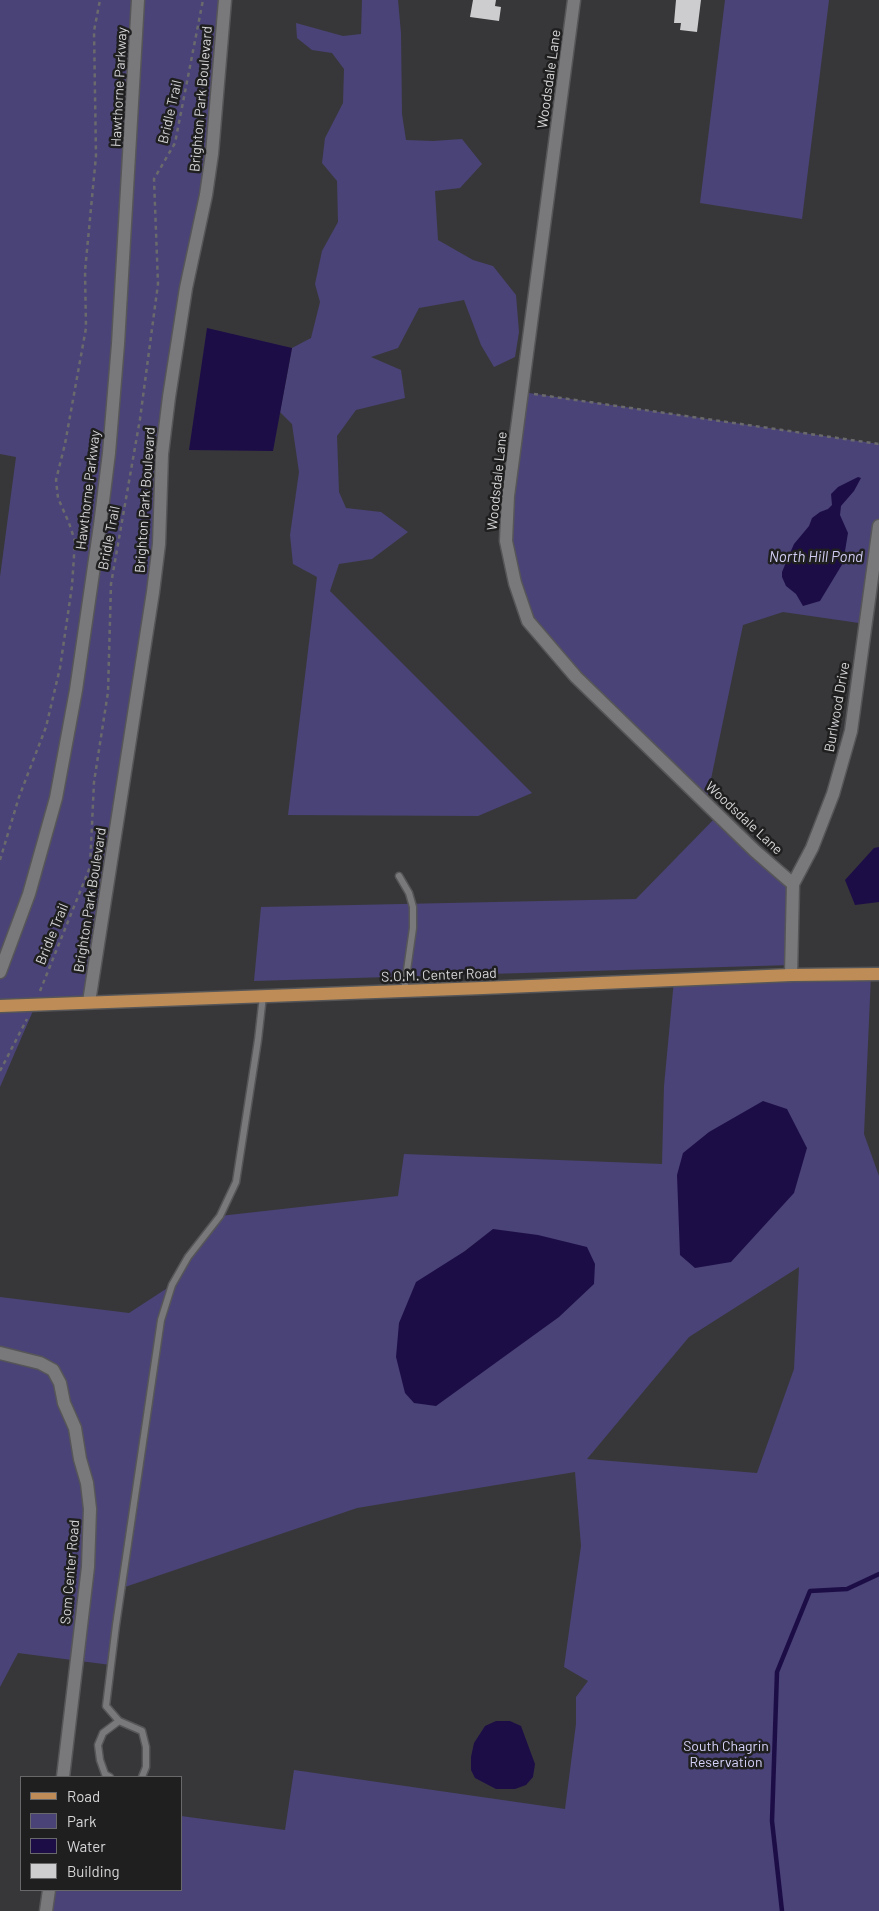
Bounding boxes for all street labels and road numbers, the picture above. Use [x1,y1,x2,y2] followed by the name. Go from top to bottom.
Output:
[186,25,216,173] street label: Brighton Park Boulevard
[107,27,131,147] street label: Hawthorne Parkway
[534,29,564,129] street label: Woodsdale Lane
[155,79,185,145] street label: Bridle Trail
[132,426,158,574] street label: Brighton Park Boulevard
[72,429,104,551] street label: Hawthorne Parkway
[483,431,511,531] street label: Woodsdale Lane
[95,505,123,571] street label: Bridle Trail
[821,661,853,753] street label: Burlwood Drive
[702,778,786,858] street label: Woodsdale Lane
[70,826,110,974] street label: Brighton Park Boulevard
[32,901,72,967] street label: Bridle Trail
[381,965,497,985] street label: S.O.M. Center Road
[57,1519,83,1625] street label: Som Center Road

